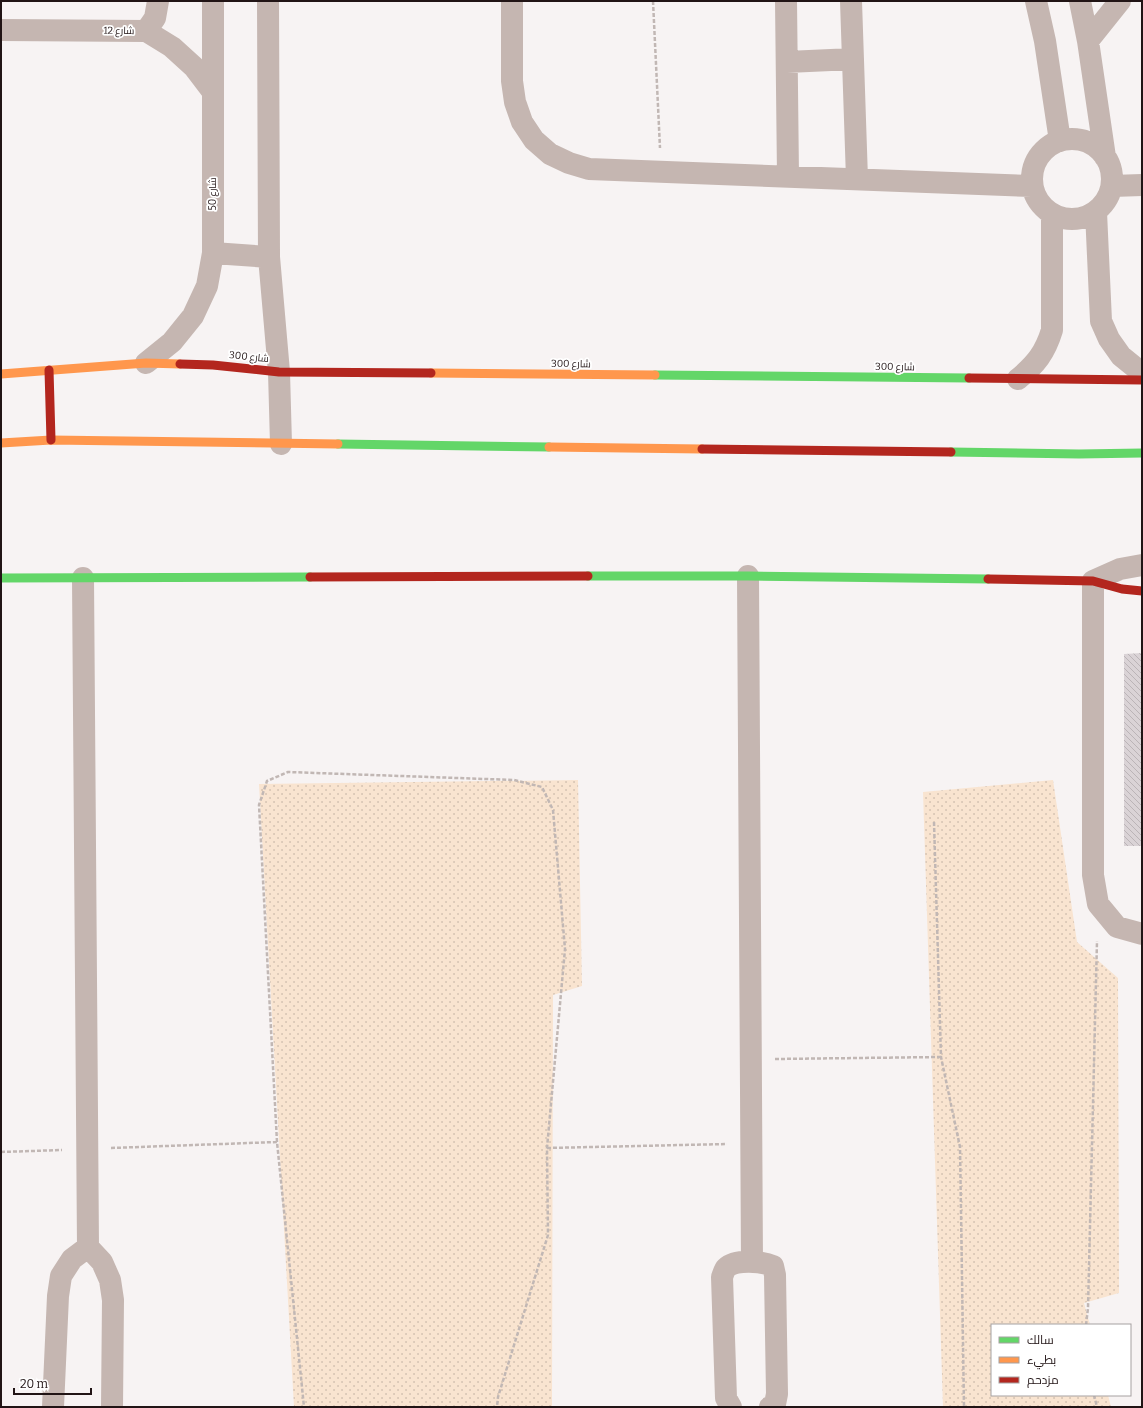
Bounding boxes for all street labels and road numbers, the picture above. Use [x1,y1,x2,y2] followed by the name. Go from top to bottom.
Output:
[103,25,135,37] street label: شارع 12
[207,177,219,211] street label: شارع 50
[229,349,269,365] street label: شارع 300
[551,358,591,370] street label: شارع 300
[875,361,915,373] street label: شارع 300

